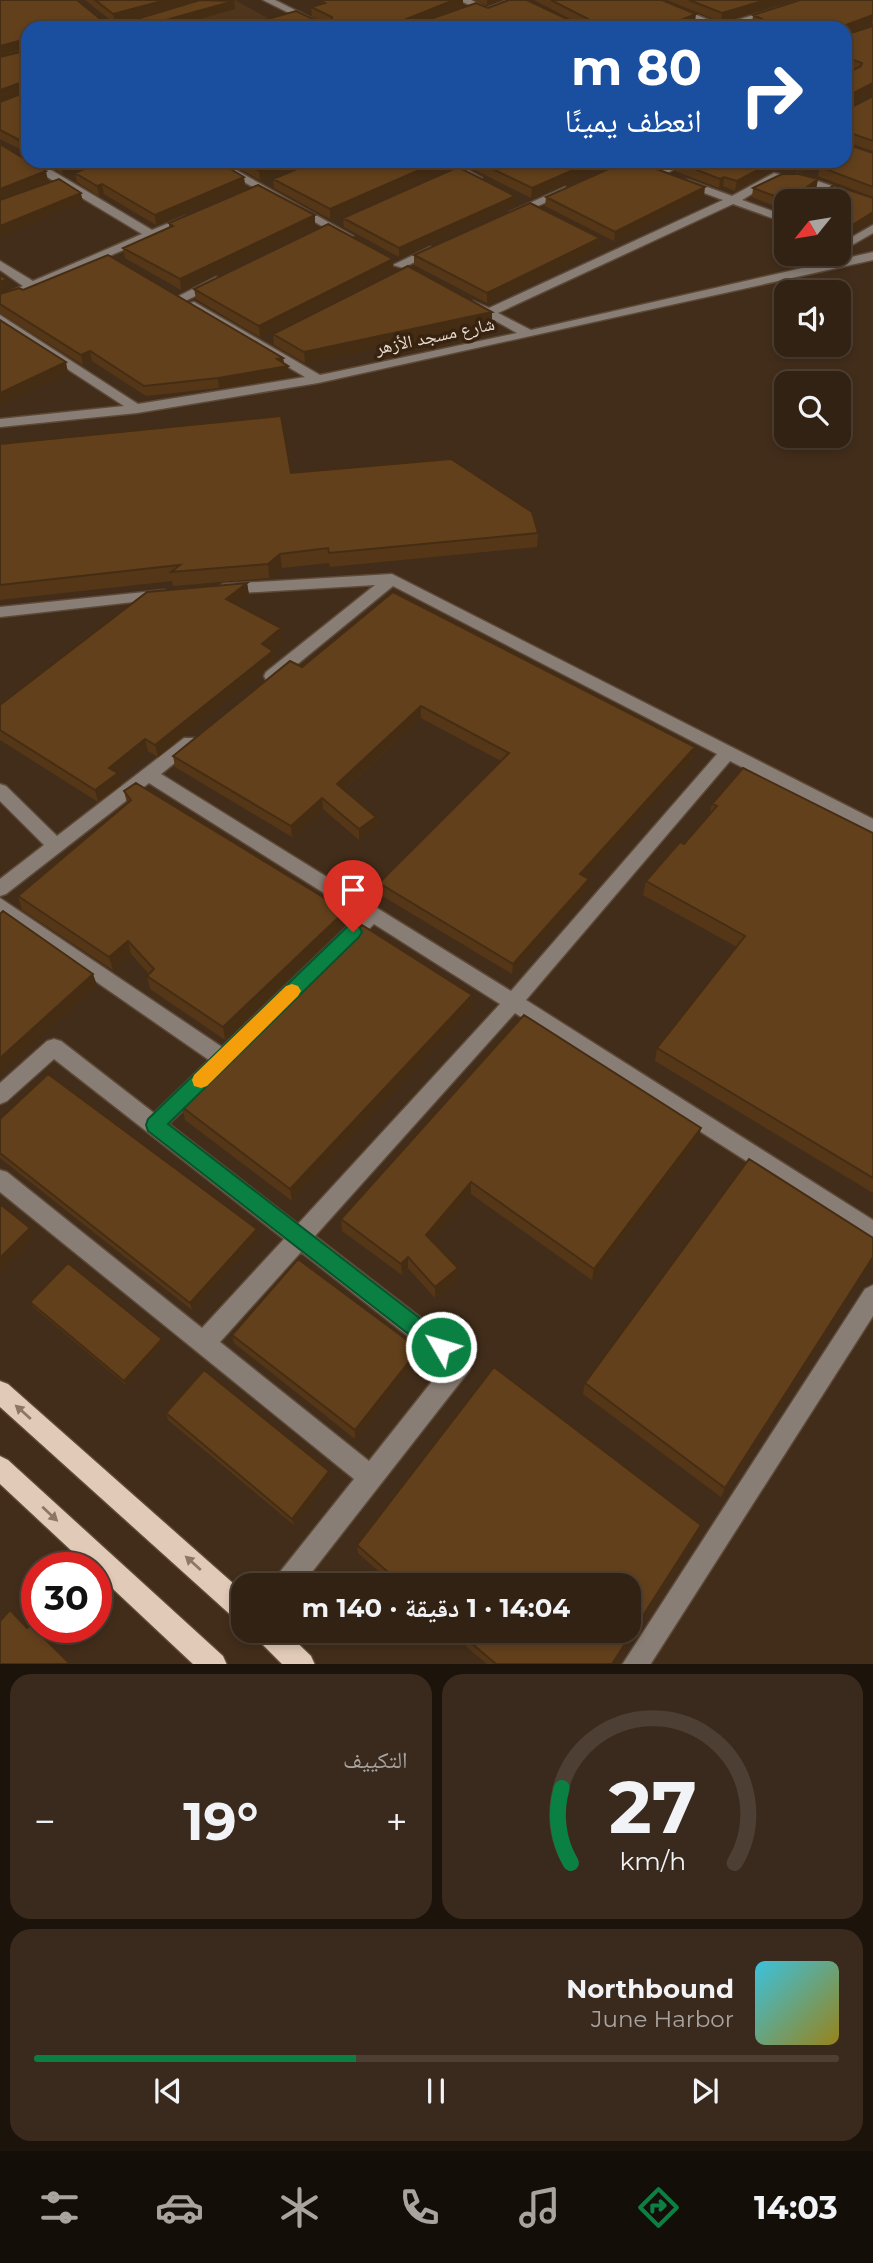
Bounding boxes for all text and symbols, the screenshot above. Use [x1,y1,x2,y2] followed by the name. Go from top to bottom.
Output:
[571,38,702,97] text: 80 m
[726,49,817,140] icon: right
[565,101,702,140] text: انعطف يمينًا
[774,189,850,266] north arrow
[774,189,851,448] map controls
[774,280,851,357] button: sound
[372,313,497,360] street label: شارع مسجد الأزهر
[774,371,851,448] button: search
[323,860,383,932] pin
[334,871,372,909] icon: arrive
[404,1310,478,1384] position arrow
[14,1405,31,1420] one-way arrow
[41,1505,58,1521] one-way arrow
[21,1552,112,1643] speed limit sign: 30
[184,1556,201,1571] one-way arrow
[302,1592,570,1624] text: 14:04 · 1 دقيقة · 140 m
[343,1746,408,1774] text: التكييف
[608,1763,696,1851] text: 27
[183,1790,258,1853] text: 19°
[34,1798,56,1845] text: −
[386,1798,408,1845] text: +
[619,1845,686,1875] text: km/h
[566,1973,734,2005] text: Northbound
[591,2005,734,2033] text: June Harbor
[149,2072,187,2110] icon: previous
[417,2072,455,2110] icon: pause
[686,2072,724,2110] icon: next
[35,2183,84,2232] icon: filters
[155,2183,204,2232] icon: car
[275,2183,324,2232] icon: climate
[395,2183,444,2232] icon: phone
[515,2183,564,2232] icon: music
[634,2183,683,2232] icon: directions
[754,2188,838,2227] text: 14:03

